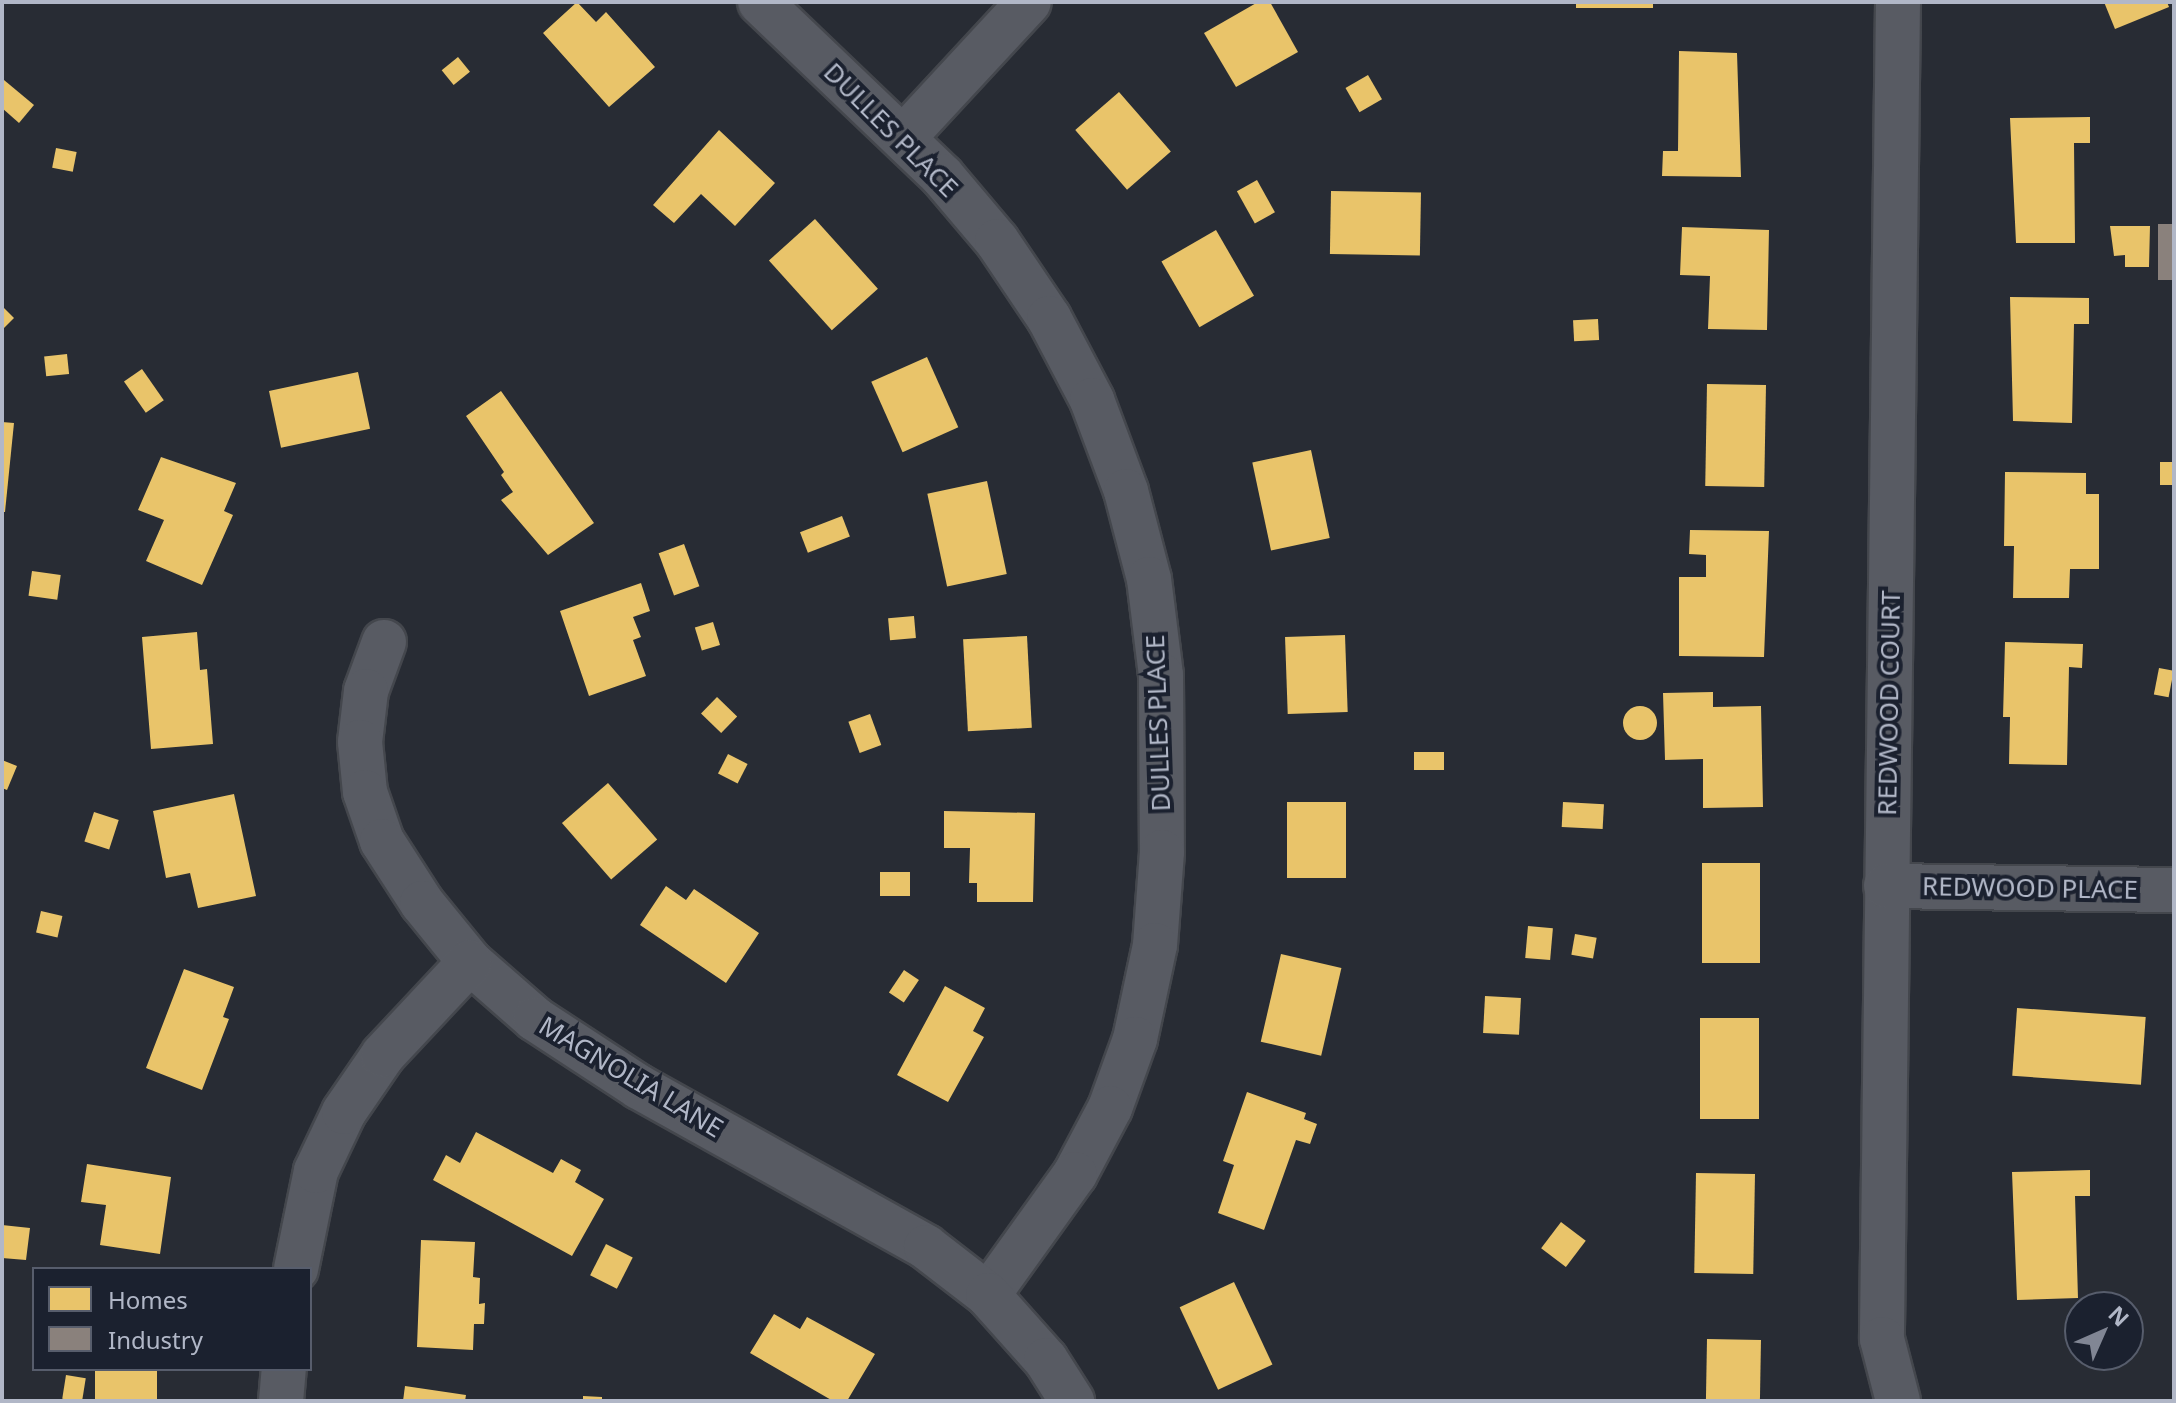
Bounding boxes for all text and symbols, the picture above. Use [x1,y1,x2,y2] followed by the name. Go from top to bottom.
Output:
[817,56,965,204] street label: DULLES PLACE
[1871,590,1907,816] street label: REDWOOD COURT
[1139,634,1177,812] street label: DULLES PLACE
[1922,871,2138,905] street label: REDWOOD PLACE
[533,1010,729,1144] street label: MAGNOLIA LANE
[32,1267,312,1371] legend
[108,1283,188,1316] text: Homes
[2064,1291,2144,1371] north arrow
[2103,1299,2136,1332] text: N
[108,1323,203,1356] text: Industry

